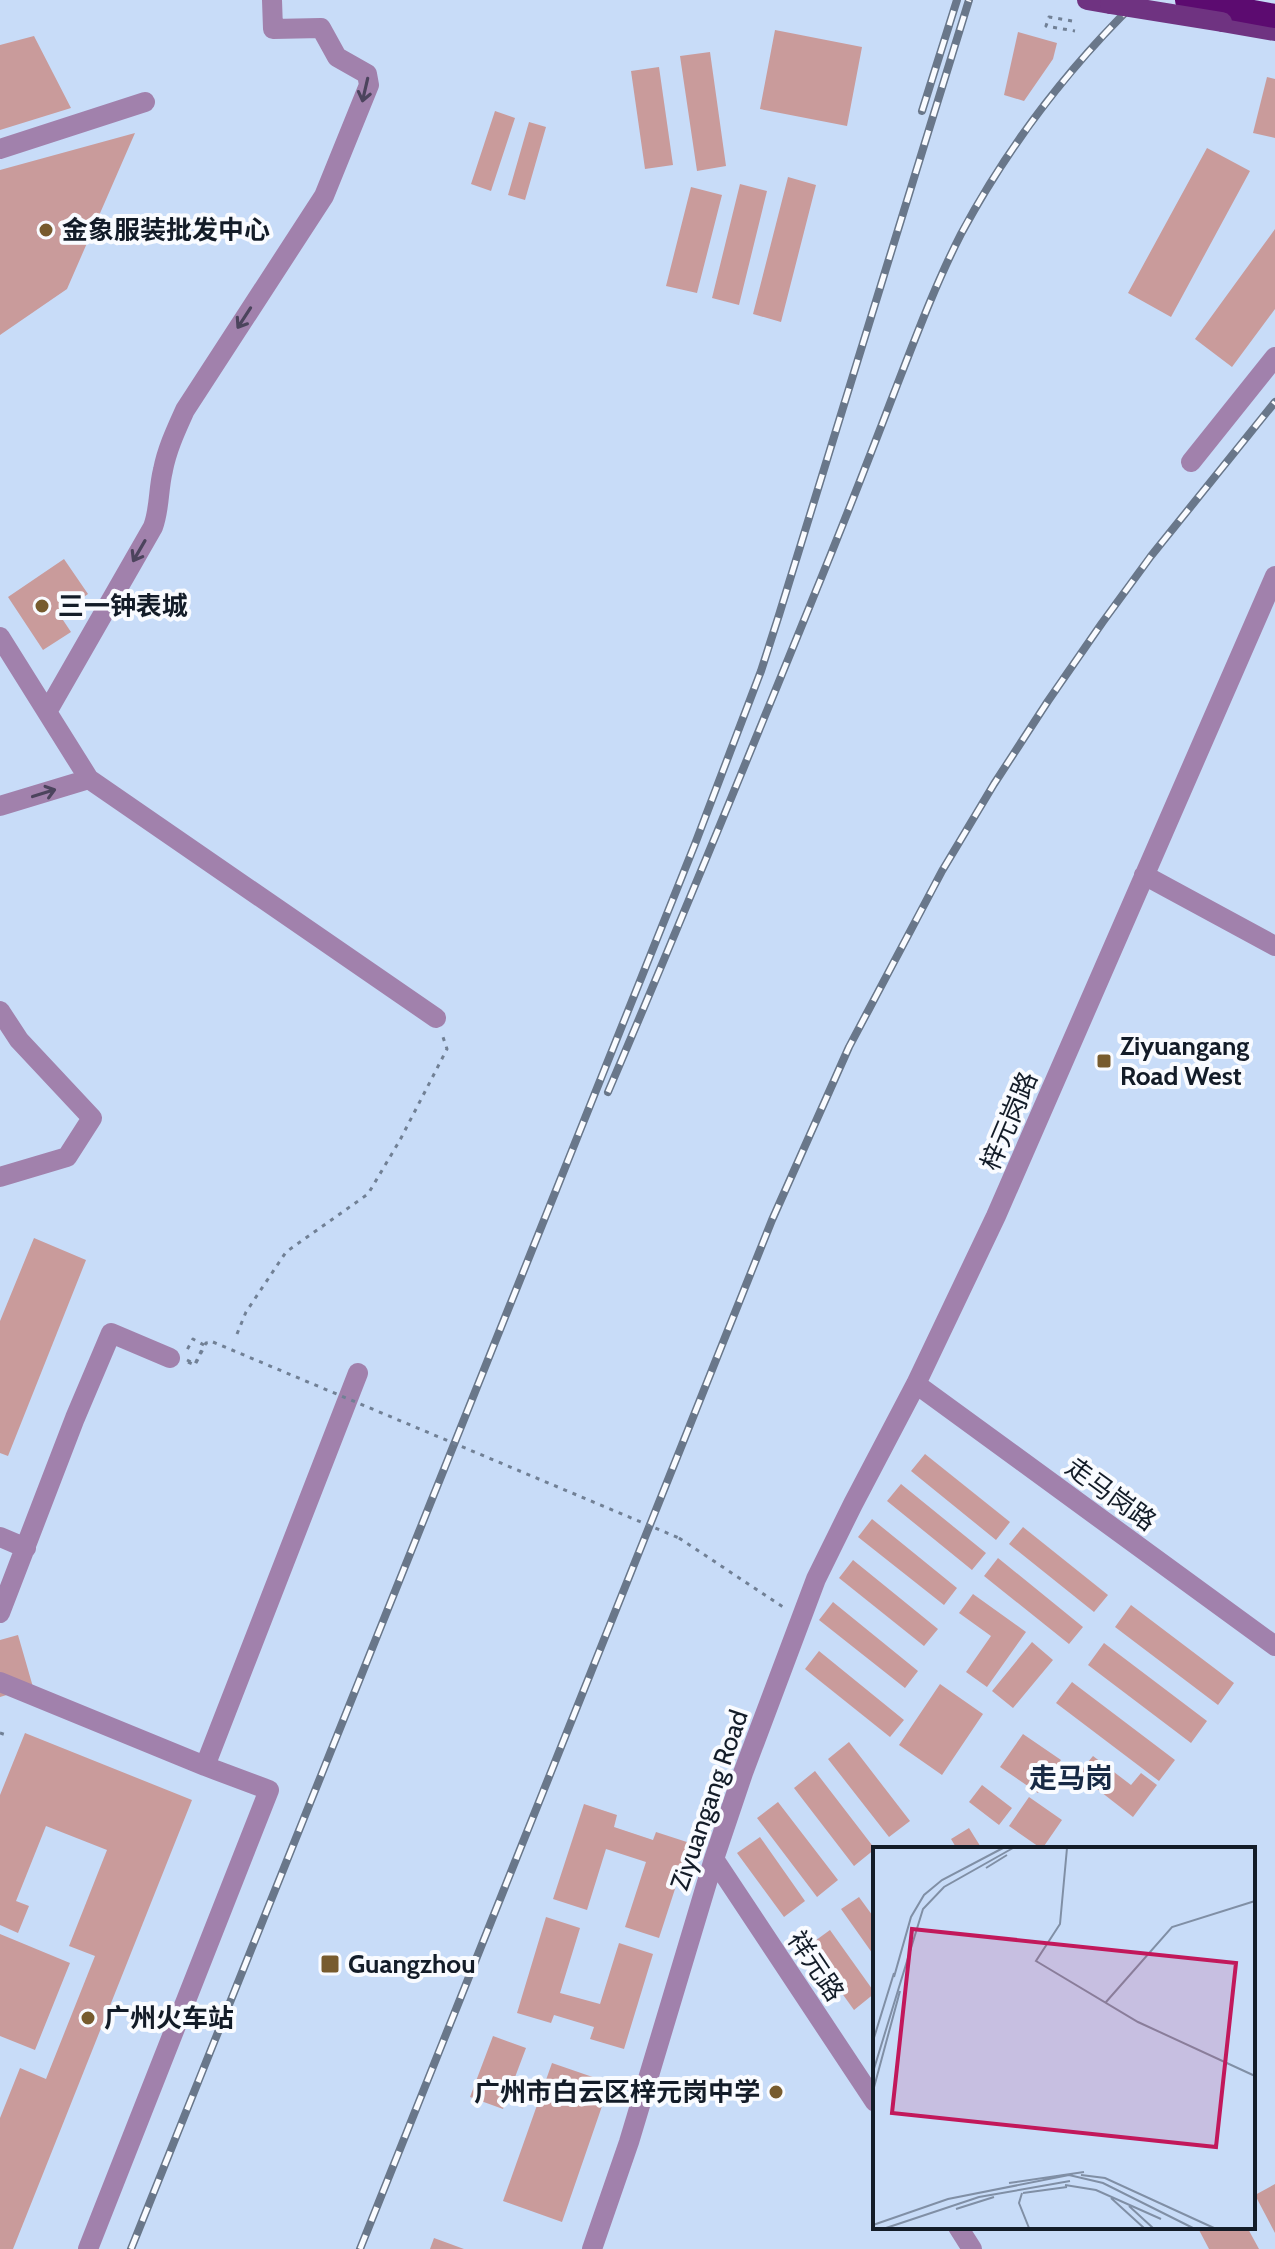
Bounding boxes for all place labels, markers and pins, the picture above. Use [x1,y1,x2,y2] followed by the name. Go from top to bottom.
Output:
[62,214,270,246] place label: 金象服装批发中心
[37,221,55,239] marker: 金象服装批发中心
[58,590,188,622] place label: 三一钟表城
[33,597,51,615] marker: 三一钟表城
[1120,1030,1249,1092] place label: Ziyuangang Road West
[1095,1052,1113,1070] marker: Ziyuangang Road West
[348,1948,476,1980] place label: Guangzhou
[319,1953,341,1975] marker: Guangzhou
[104,2002,234,2034] place label: 广州火车站
[79,2009,97,2027] marker: 广州火车站
[474,2076,760,2108] place label: 广州市白云区梓元岗中学
[767,2083,785,2101] marker: 广州市白云区梓元岗中学

